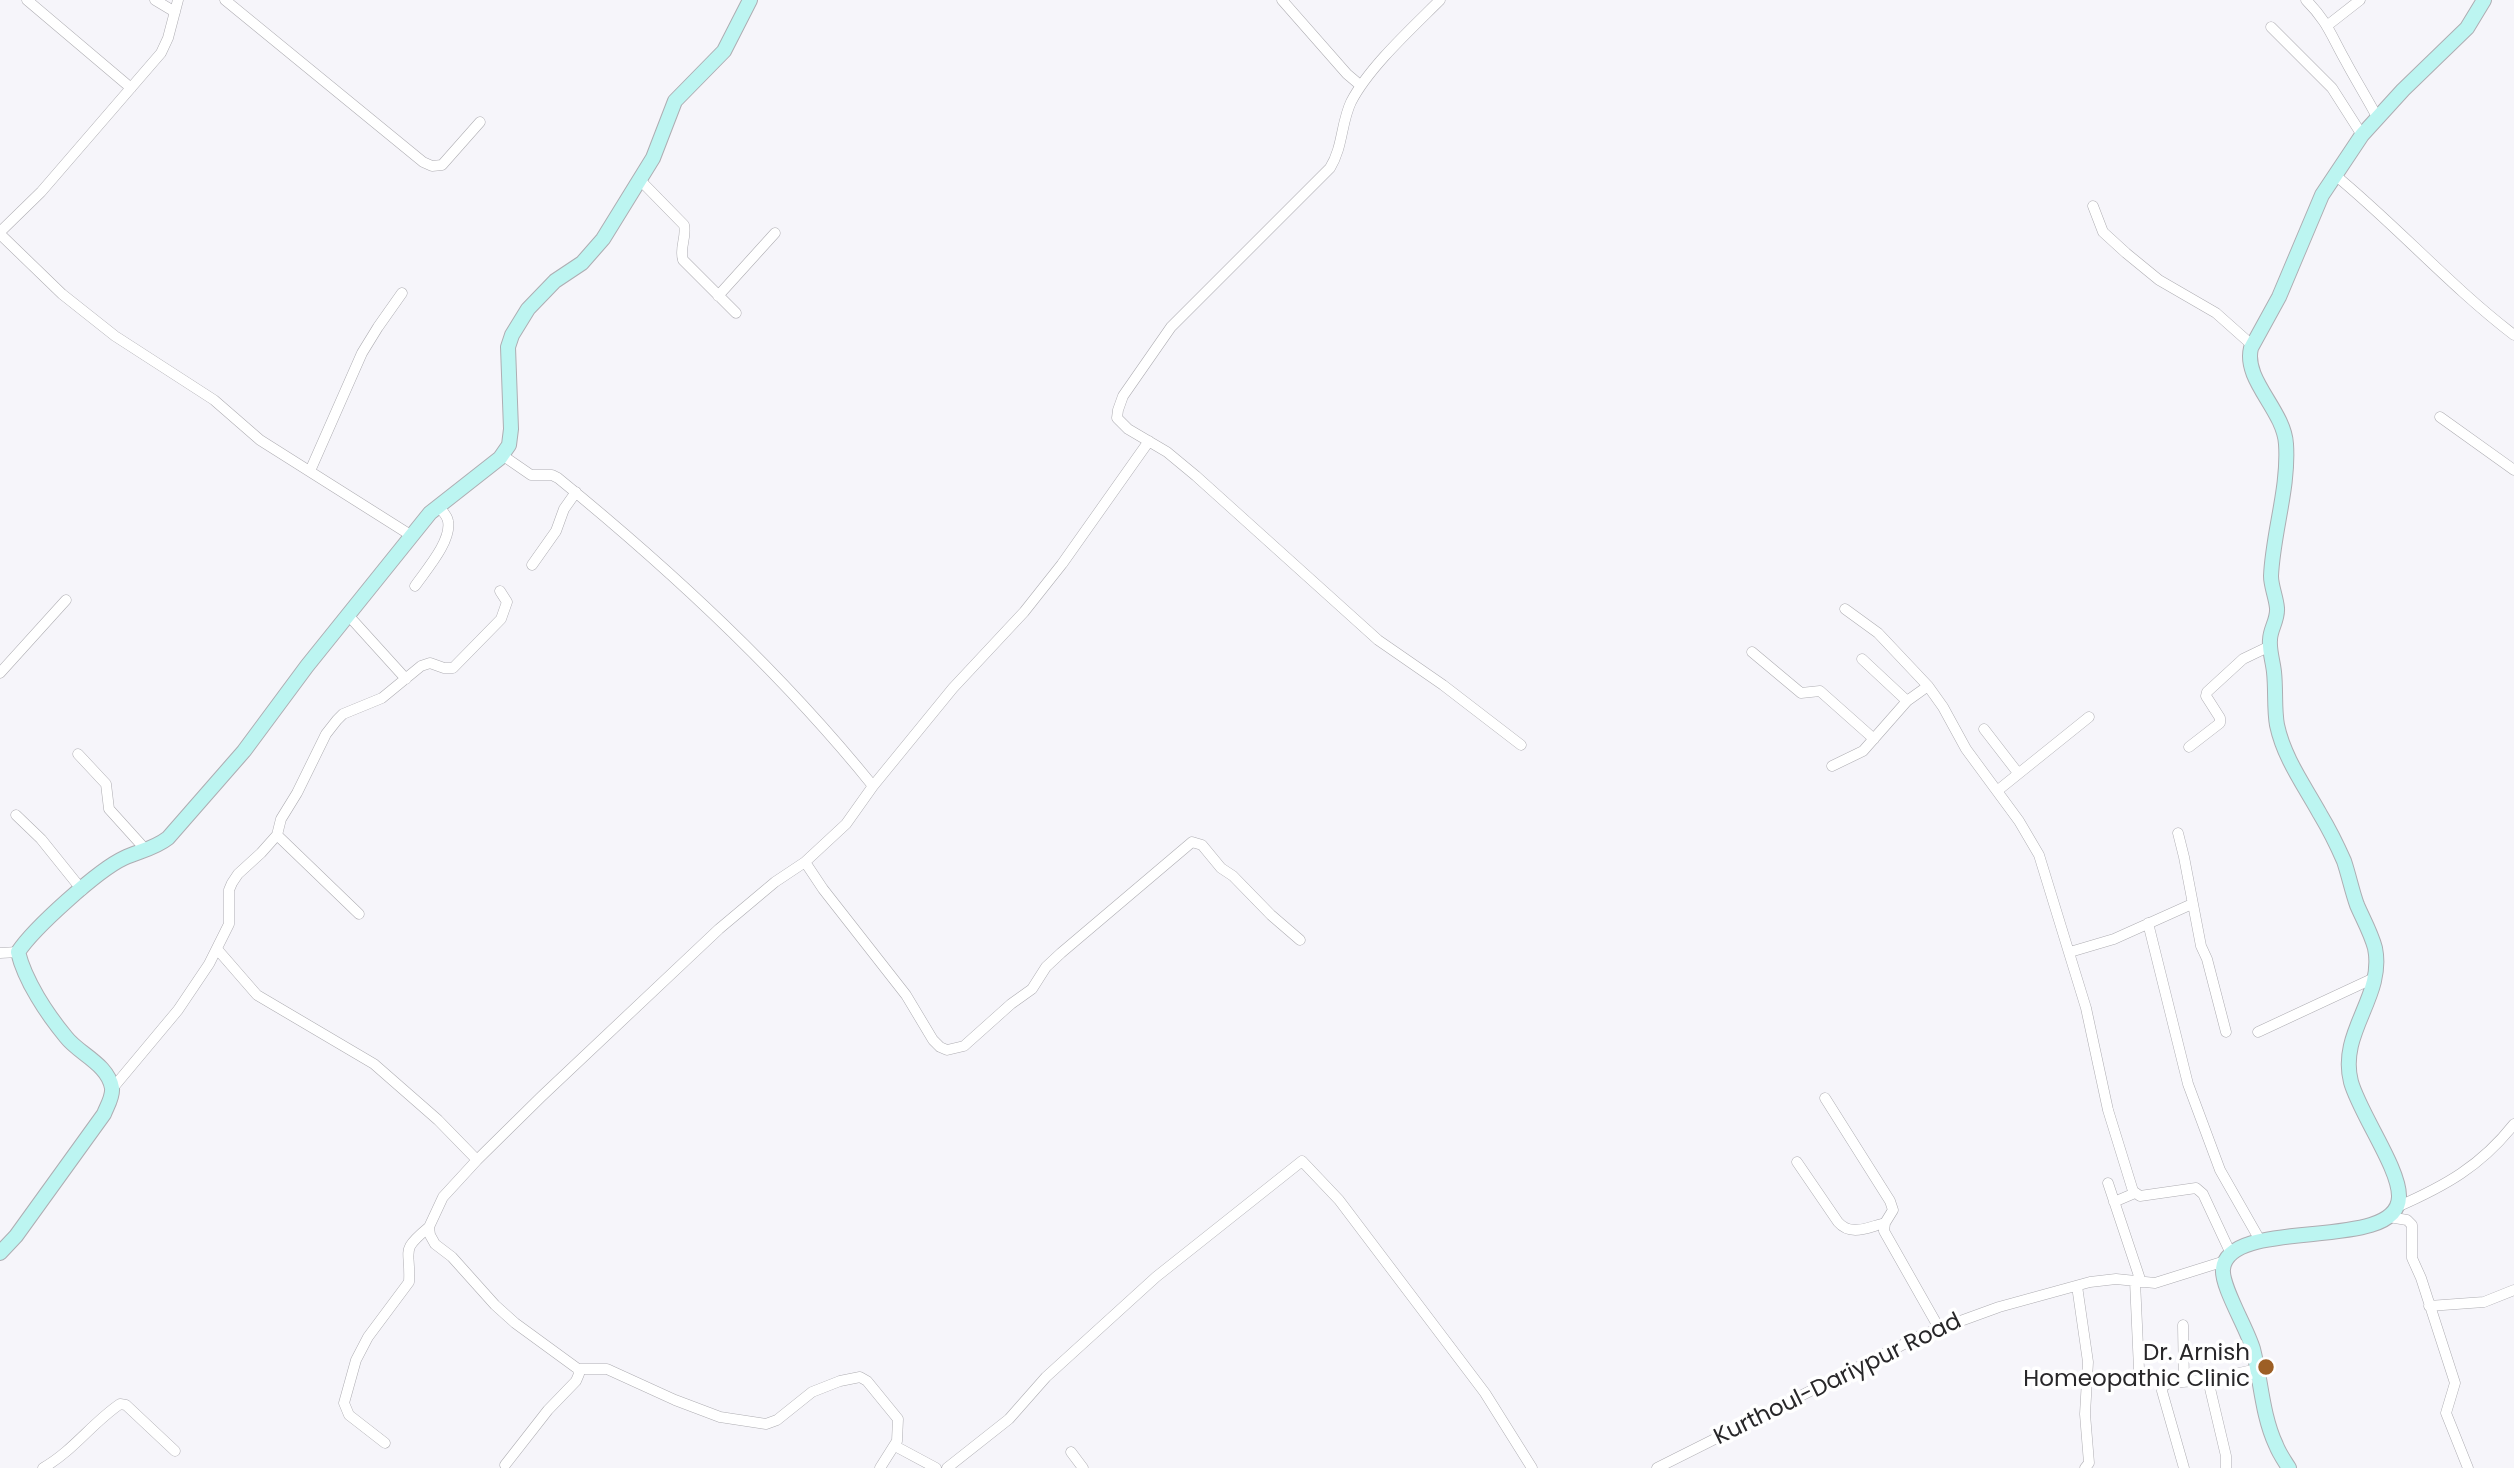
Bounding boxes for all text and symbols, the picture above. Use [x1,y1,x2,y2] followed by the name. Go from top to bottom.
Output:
[1710,1308,1966,1452] street label: Kurthoul-Dariypur Road
[2023,1340,2250,1394] place label: Dr. Arnish Homeopathic Clinic
[2256,1357,2276,1377] marker: Dr. Arnish Homeopathic Clinic

